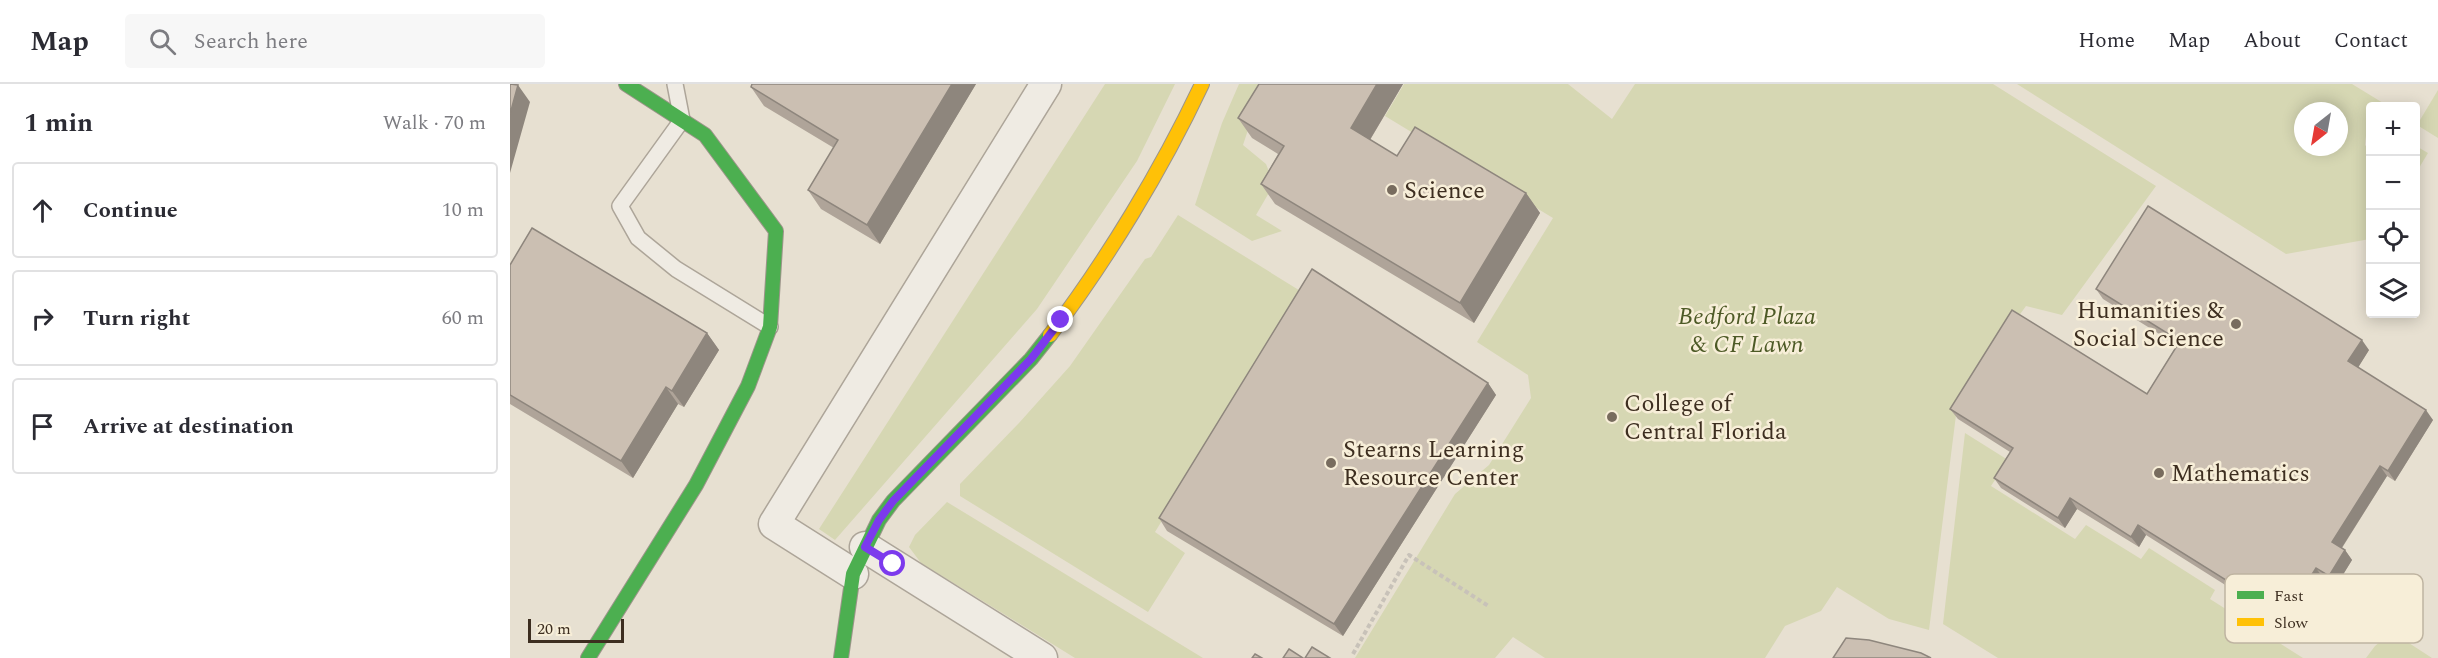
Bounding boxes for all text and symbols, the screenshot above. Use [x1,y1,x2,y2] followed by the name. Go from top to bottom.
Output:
[125,14,545,68] search box
[30,20,89,63] text: Map
[146,25,179,58] icon: search
[194,25,308,58] text: Search here
[2078,25,2135,57] text: Home
[2168,25,2210,57] text: Map
[2243,25,2301,57] text: About
[2334,25,2408,57] text: Contact
[2294,102,2348,156] north arrow
[2366,102,2420,318] map controls
[2366,102,2420,156] button: +
[24,103,93,143] text: 1 min
[383,108,486,138] text: Walk · 70 m
[2366,156,2420,210] button: −
[1404,173,1485,209] place label: Science
[1385,183,1399,197] marker: Science
[26,194,59,227] icon: ahead
[83,194,178,227] text: Continue
[442,195,484,225] text: 10 m
[2366,210,2420,264] button: locate
[2366,264,2420,318] button: layers
[2073,293,2224,357] place label: Humanities & Social Science
[1678,299,1816,363] park label: Bedford Plaza & CF Lawn
[26,302,59,335] icon: right
[83,302,190,335] text: Turn right
[442,303,484,333] text: 60 m
[1047,306,1073,332] route end
[2229,317,2243,331] marker: Humanities & Social Science
[1624,386,1787,450] place label: College of Central Florida
[26,410,59,443] icon: arrive
[83,410,294,443] text: Arrive at destination
[1605,410,1619,424] marker: College of Central Florida
[1343,432,1524,496] place label: Stearns Learning Resource Center
[1324,456,1338,470] marker: Stearns Learning Resource Center
[2171,456,2310,492] place label: Mathematics
[2152,466,2166,480] marker: Mathematics
[879,550,905,576] route start
[2225,574,2423,643] legend
[2274,584,2304,608] text: Fast
[2274,611,2309,635] text: Slow
[528,616,624,644] scale bar
[537,617,571,641] text: 20 m

